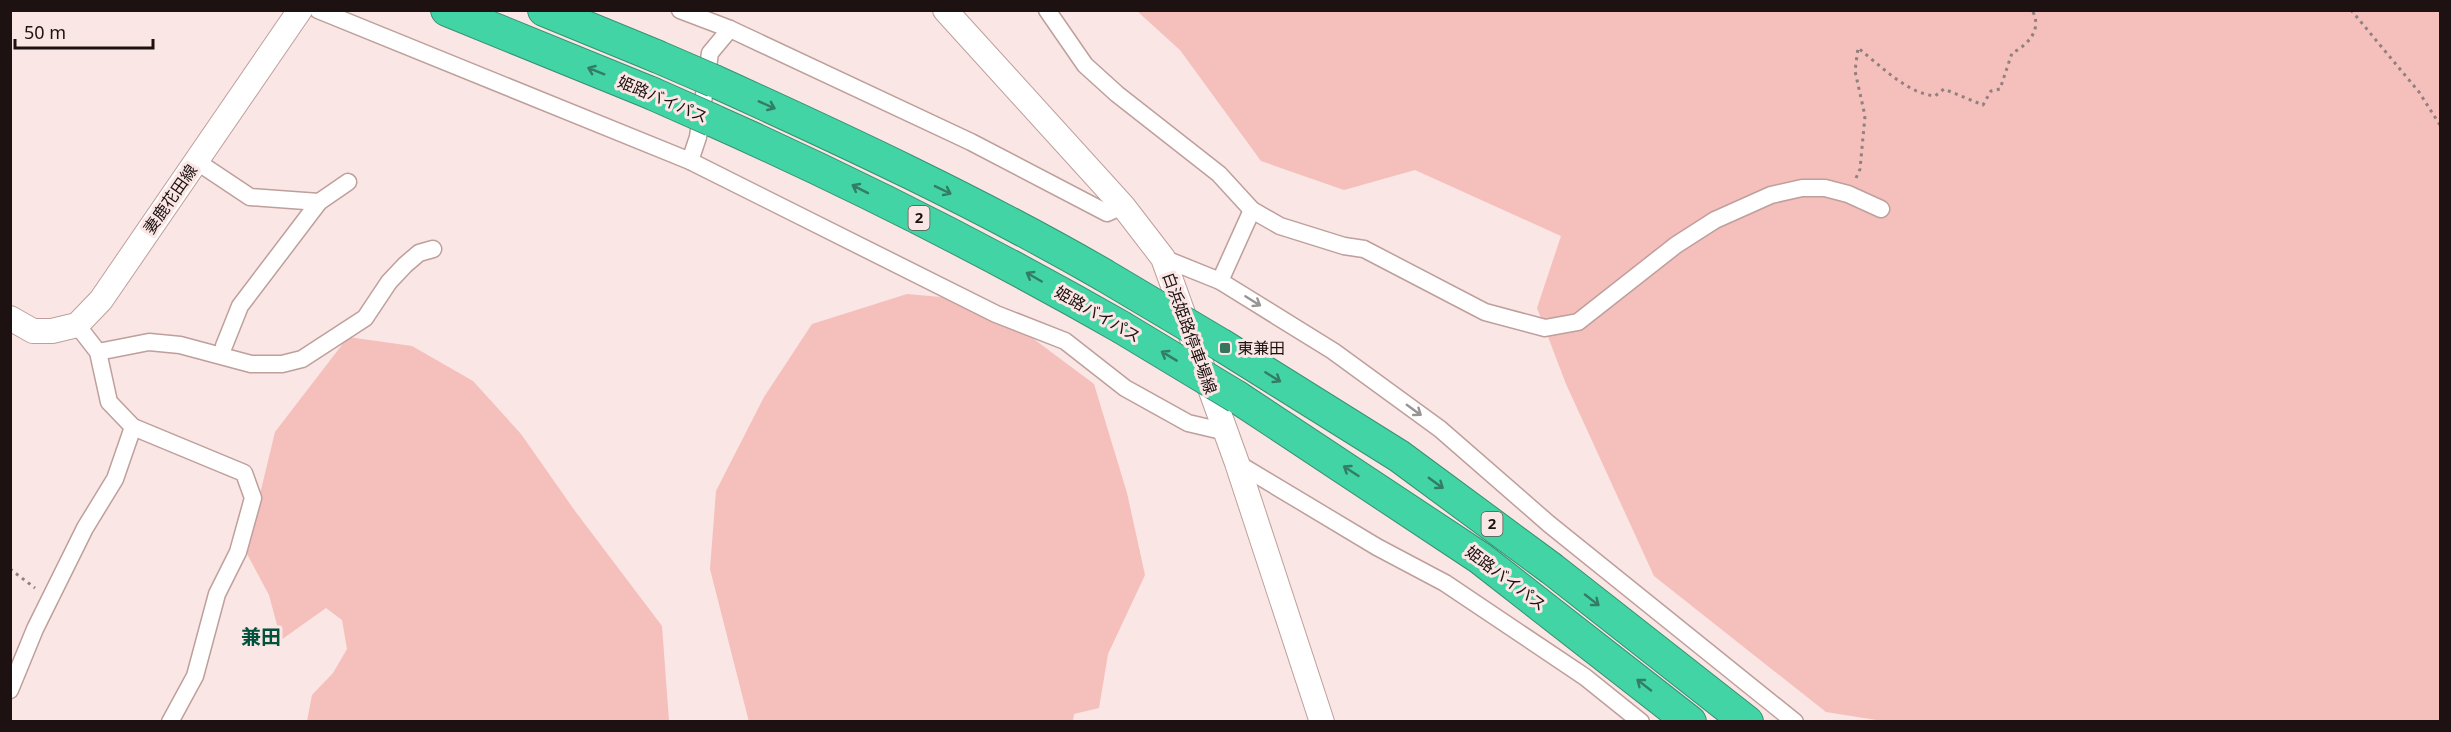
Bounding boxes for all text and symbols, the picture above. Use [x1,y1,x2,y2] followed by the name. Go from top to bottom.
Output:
[15,12,153,50] scale bar
[24,20,66,44] text: 50 m
[588,65,606,76] one-way arrow
[615,70,711,128] street label: 姫路バイパス
[758,100,776,112] one-way arrow
[138,160,202,238] street label: 妻鹿花田線
[852,183,869,195] one-way arrow
[934,184,952,196] one-way arrow
[908,206,930,230] road number: 2
[1158,269,1222,397] street label: 白浜姫路停車場線
[1026,271,1043,283] one-way arrow
[1051,281,1145,347] street label: 姫路バイパス
[1244,295,1261,307] one-way arrow
[1237,337,1285,359] place label: 東兼田
[1218,341,1232,355] marker: 東兼田
[1161,350,1178,362] one-way arrow
[1264,371,1281,383] one-way arrow
[1406,404,1422,416] one-way arrow
[1343,465,1360,477] one-way arrow
[1428,477,1444,489] one-way arrow
[1482,512,1502,536] road number: 2
[1461,540,1551,616] street label: 姫路バイパス
[1584,594,1600,607] one-way arrow
[241,623,281,650] district label: 兼田
[1637,678,1653,691] one-way arrow

